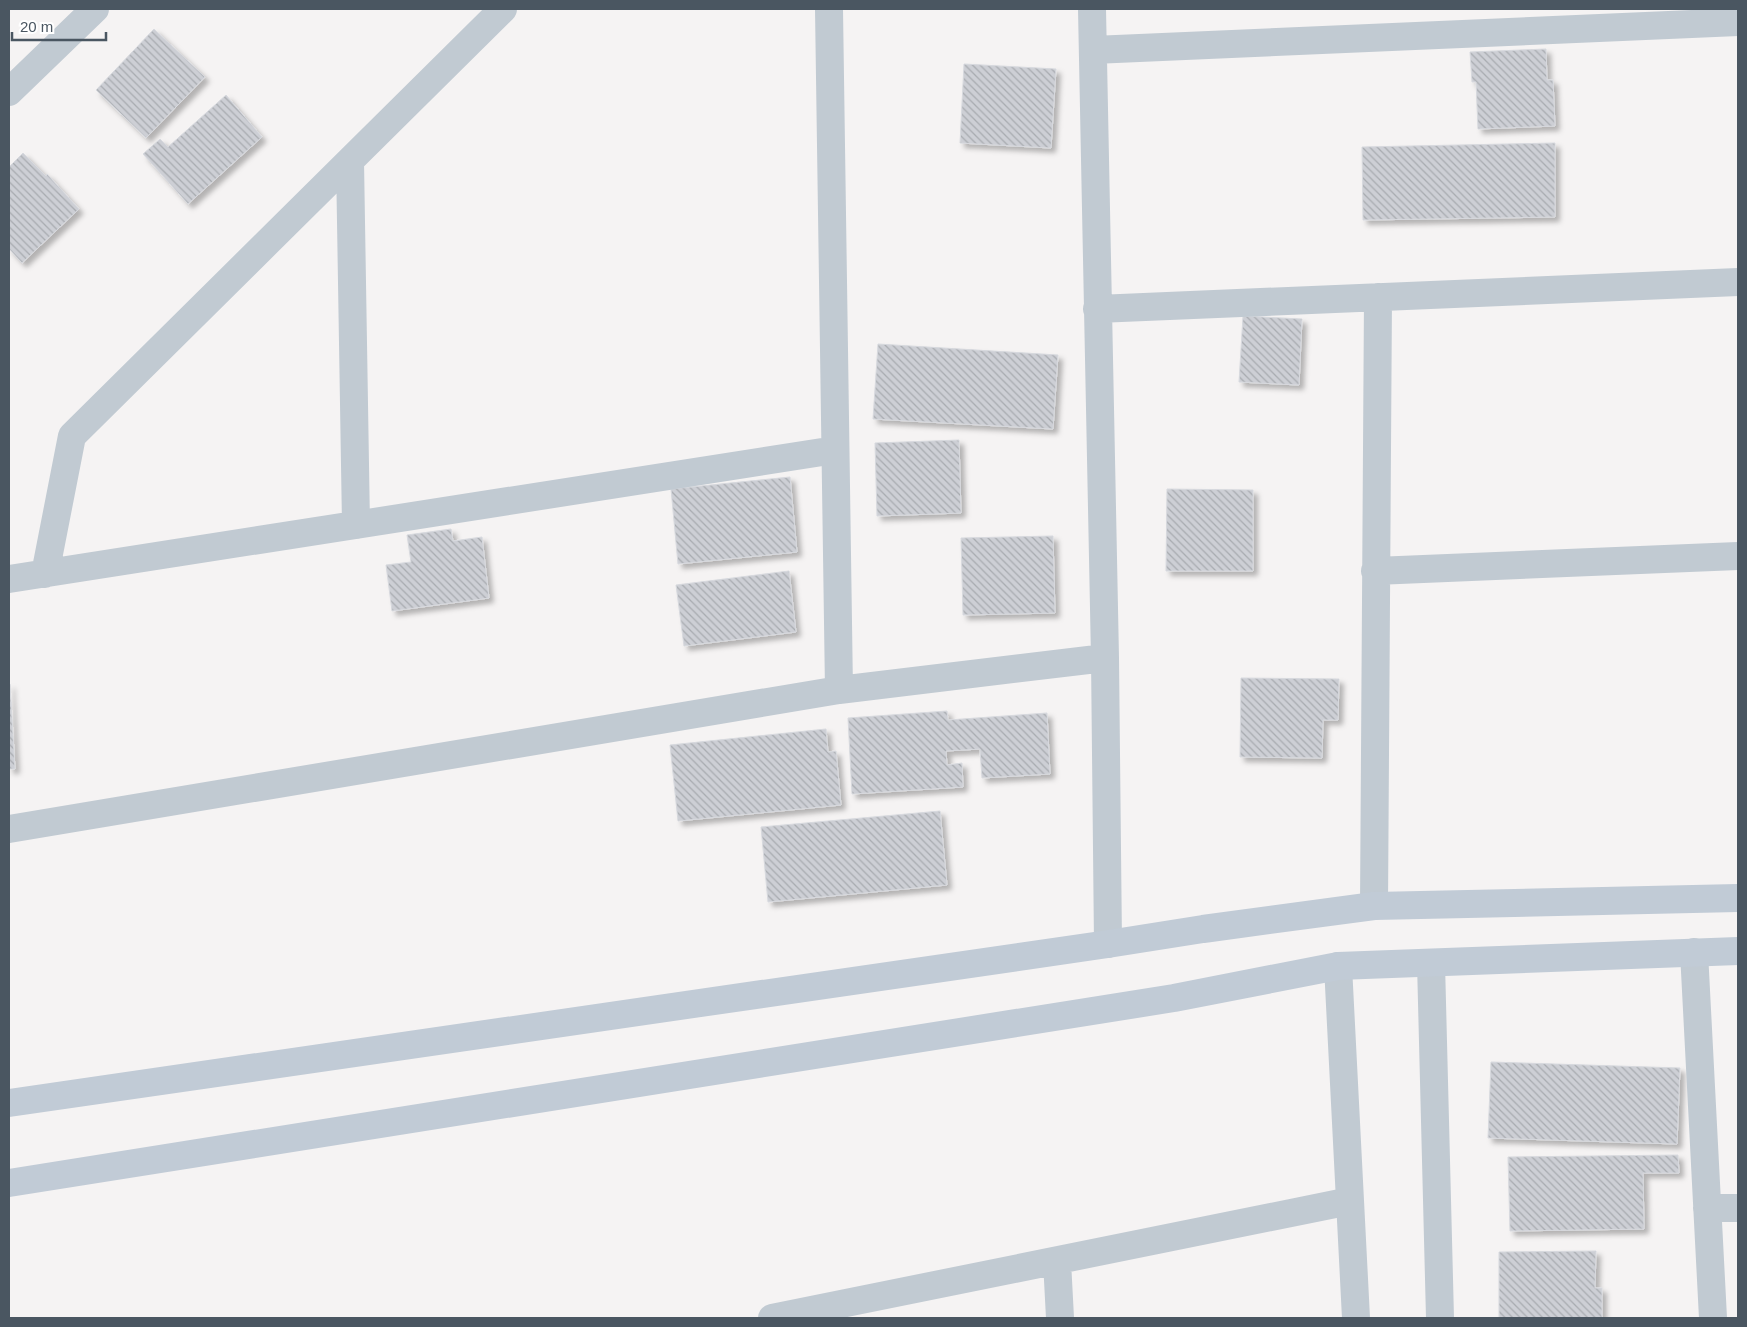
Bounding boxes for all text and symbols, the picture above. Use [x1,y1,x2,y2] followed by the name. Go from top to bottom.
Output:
[12,10,106,42] scale bar
[20,18,53,35] text: 20 m

